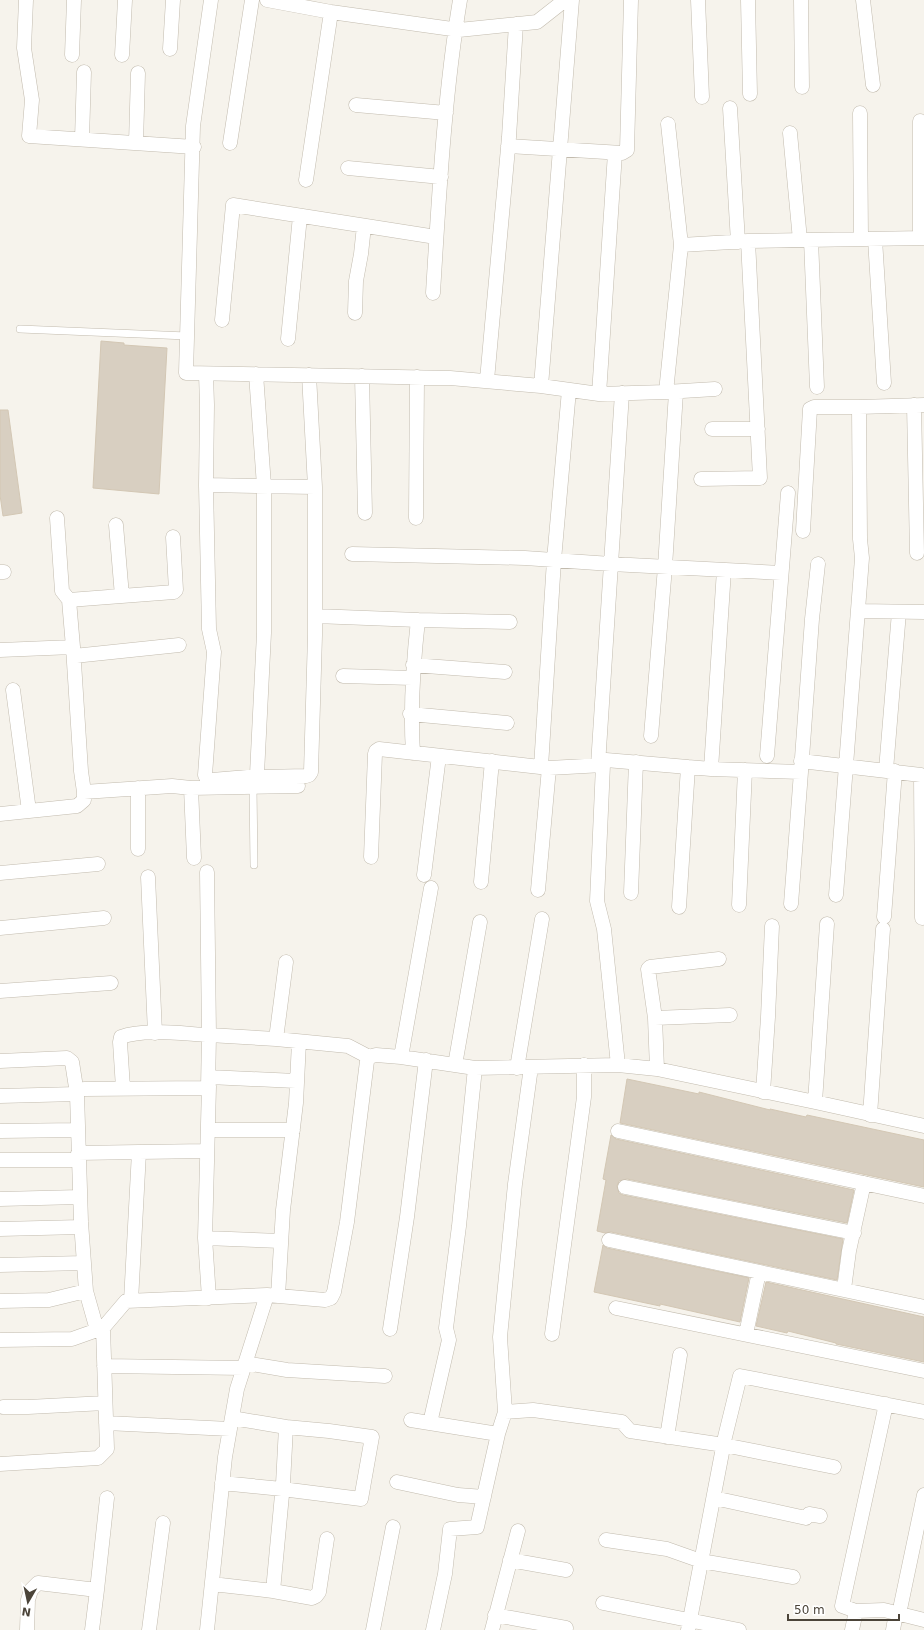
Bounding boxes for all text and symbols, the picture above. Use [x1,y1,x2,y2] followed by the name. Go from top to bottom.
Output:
[8,1582,48,1622] north arrow
[788,1596,899,1622] scale bar
[794,1603,825,1617] text: 50 m
[21,1604,32,1619] text: N

